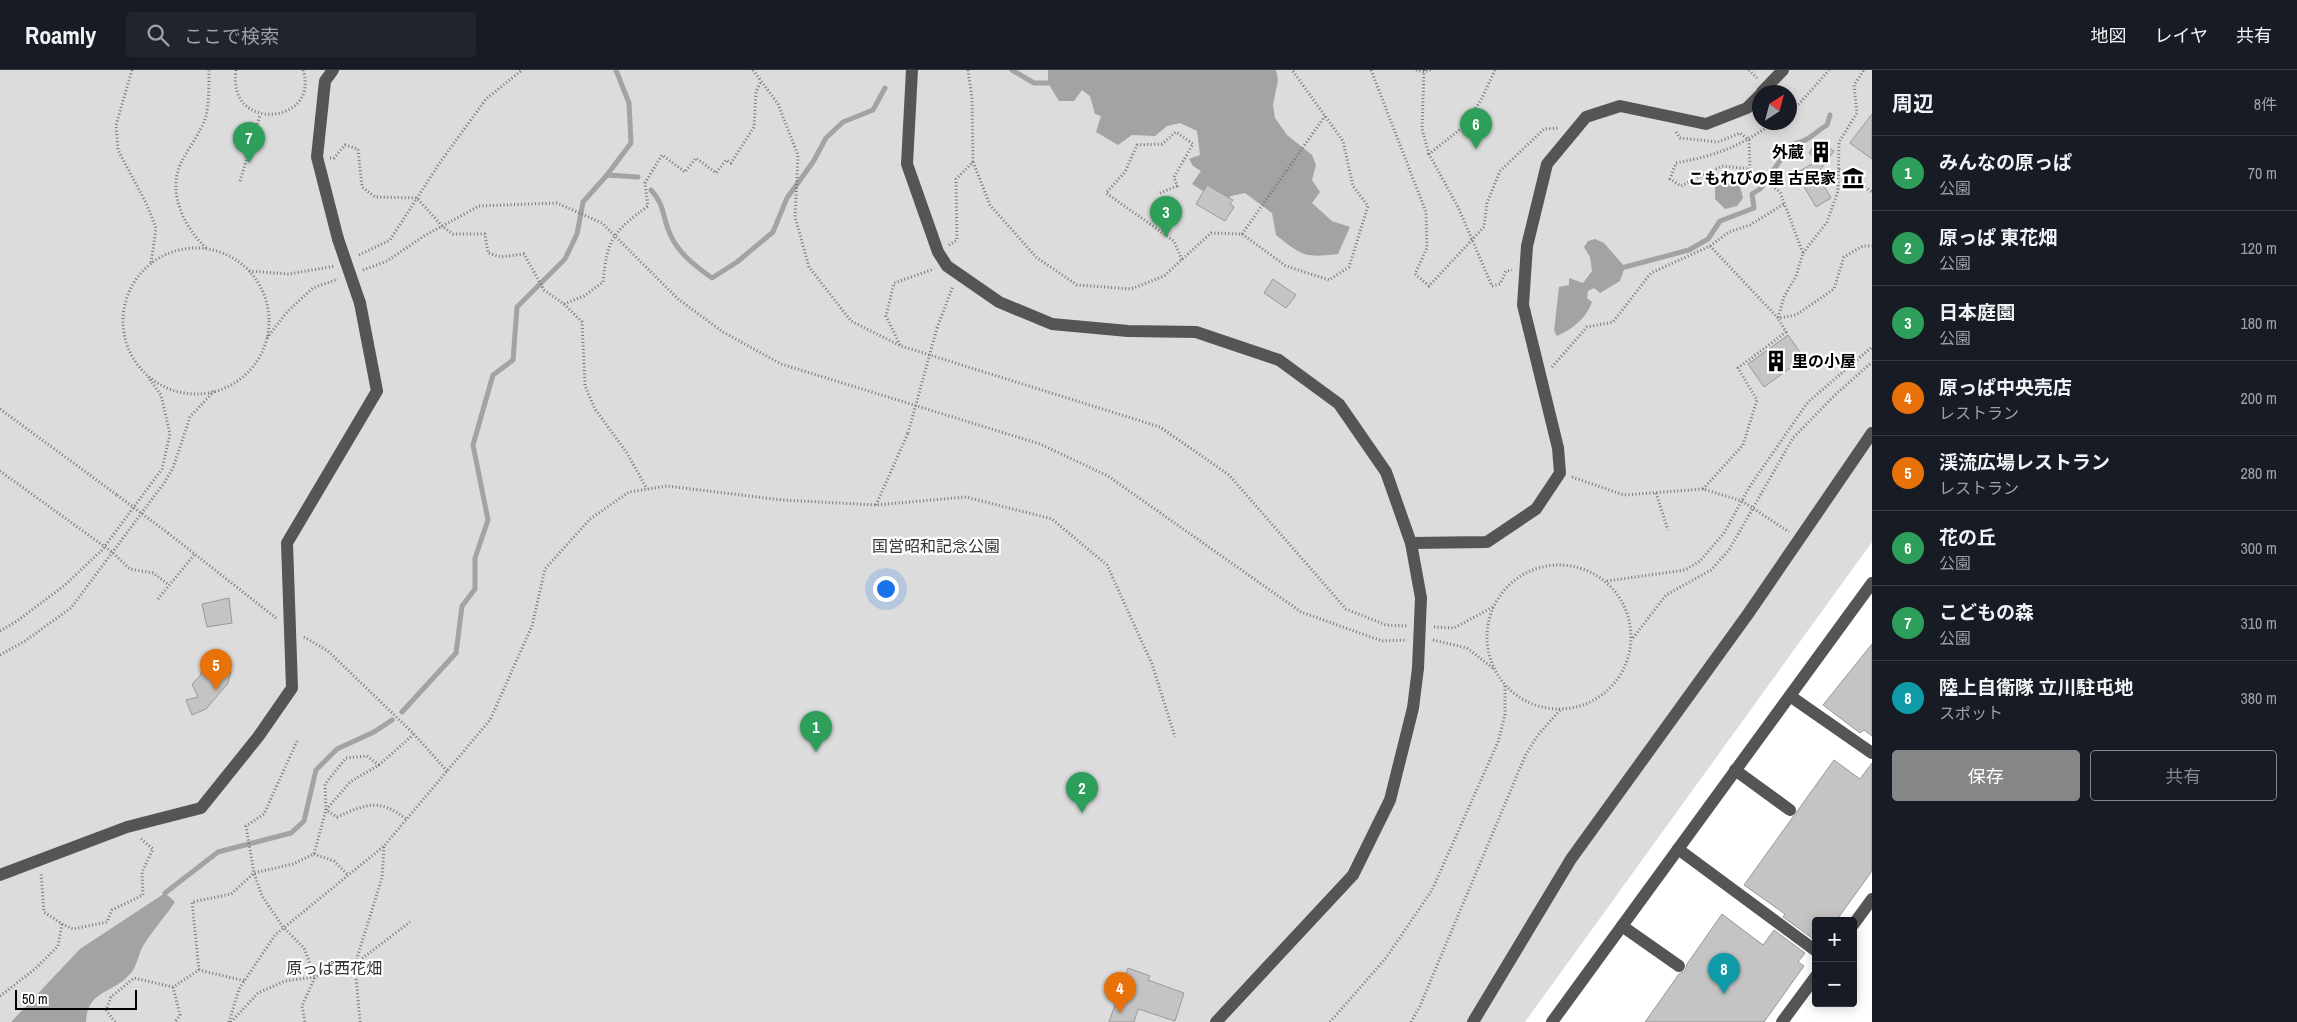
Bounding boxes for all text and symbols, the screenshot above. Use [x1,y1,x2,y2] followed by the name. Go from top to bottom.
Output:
[126,12,476,57] search box
[25,19,96,51] text: Roamly
[144,21,172,49] icon: search
[184,23,279,49] text: ここで検索
[2091,23,2127,48] text: 地図
[2155,23,2208,48] text: レイヤ
[2236,23,2272,48] text: 共有
[1752,85,1797,130] north arrow
[1892,89,1934,118] text: 周辺
[2254,93,2277,115] text: 8件
[1460,108,1492,149] pin: 6
[233,122,265,163] pin: 7
[1808,139,1834,165] building icon: 外蔵
[1772,141,1804,163] place label: 外蔵
[1939,149,2072,175] text: みんなの原っぱ
[1904,162,1912,184] text: 1
[2248,162,2277,184] text: 70 m
[1840,165,1866,191] museum icon: こもれびの里 古民家
[1688,167,1836,189] place label: こもれびの里 古民家
[1939,177,1971,199] text: 公園
[1150,196,1182,237] pin: 3
[1939,224,2057,250] text: 原っぱ 東花畑
[1904,237,1912,259] text: 2
[2241,237,2277,259] text: 120 m
[1939,252,1971,274] text: 公園
[1939,299,2015,325] text: 日本庭園
[1904,312,1912,334] text: 3
[2241,312,2277,334] text: 180 m
[1939,327,1971,349] text: 公園
[1763,348,1789,374] building icon: 里の小屋
[1792,350,1856,372] place label: 里の小屋
[1939,374,2072,400] text: 原っぱ中央売店
[1904,387,1912,409] text: 4
[2241,387,2277,409] text: 200 m
[1939,402,2019,424] text: レストラン
[1939,449,2110,475] text: 渓流広場レストラン
[1904,462,1912,484] text: 5
[2241,462,2277,484] text: 280 m
[1939,477,2019,499] text: レストラン
[1939,524,1996,550] text: 花の丘
[872,535,1000,557] park label: 国営昭和記念公園
[1904,537,1912,559] text: 6
[2241,537,2277,559] text: 300 m
[1939,552,1971,574] text: 公園
[873,576,899,602] your location
[1939,599,2034,625] text: こどもの森
[1904,612,1912,634] text: 7
[2241,612,2277,634] text: 310 m
[1939,627,1971,649] text: 公園
[200,649,232,690] pin: 5
[1939,674,2133,700] text: 陸上自衛隊 立川駐屯地
[1904,687,1912,709] text: 8
[2241,687,2277,709] text: 380 m
[1939,702,2003,724] text: スポット
[800,711,832,752] pin: 1
[1892,750,2080,801] button: 保存
[2090,750,2277,801] button: 共有
[1066,772,1098,813] pin: 2
[1812,917,1857,1007] map controls
[1812,917,1857,962] button: +
[1708,953,1740,994] pin: 8
[286,957,382,979] park label: 原っぱ西花畑
[1812,962,1857,1007] button: −
[1104,972,1136,1013] pin: 4
[15,987,138,1010] scale bar
[22,990,48,1008] text: 50 m

